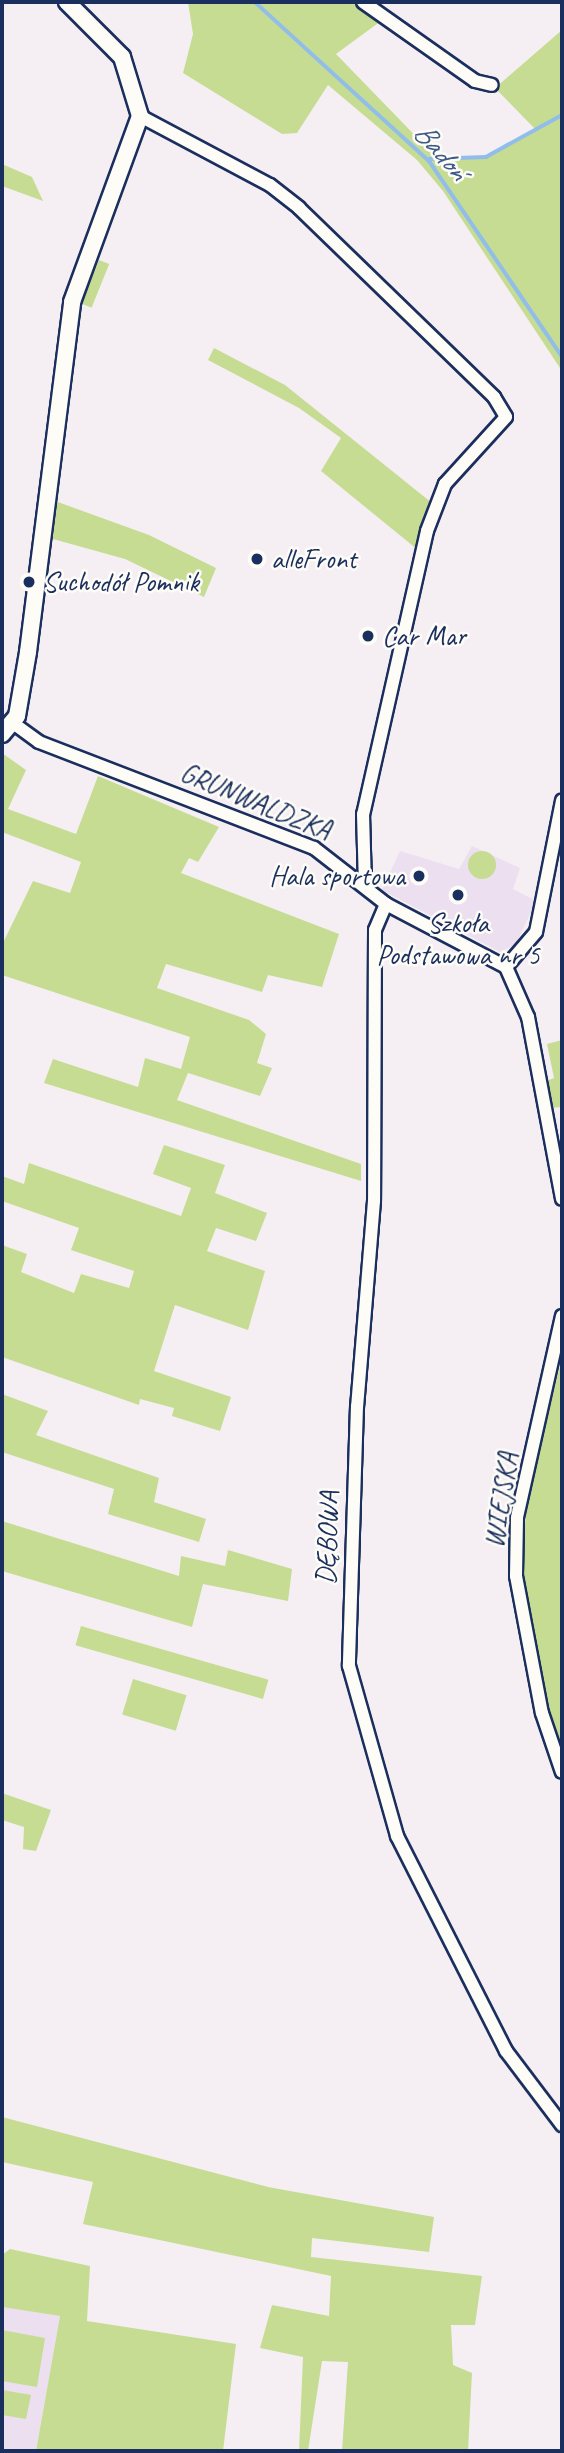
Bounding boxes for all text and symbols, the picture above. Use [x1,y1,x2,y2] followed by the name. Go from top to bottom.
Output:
[406,115,476,187] water label: Badoń
[271,542,356,576] place label: alleFront
[249,551,265,567] marker: alleFront
[43,565,199,599] place label: Suchodół Pomnik
[21,574,37,590] marker: Suchodół Pomnik
[382,619,467,653] place label: Car Mar
[360,628,376,644] marker: Car Mar
[175,755,337,847] street label: GRUNWALDZKA
[269,859,405,893] place label: Hala sportowa
[411,868,427,884] marker: Hala sportowa
[450,887,466,903] marker: Szkoła Podstawowa nr 5
[377,906,539,972] place label: Szkoła Podstawowa nr 5
[477,1450,525,1550] street label: WIEJSKA
[309,1491,345,1585] street label: DĘBOWA

